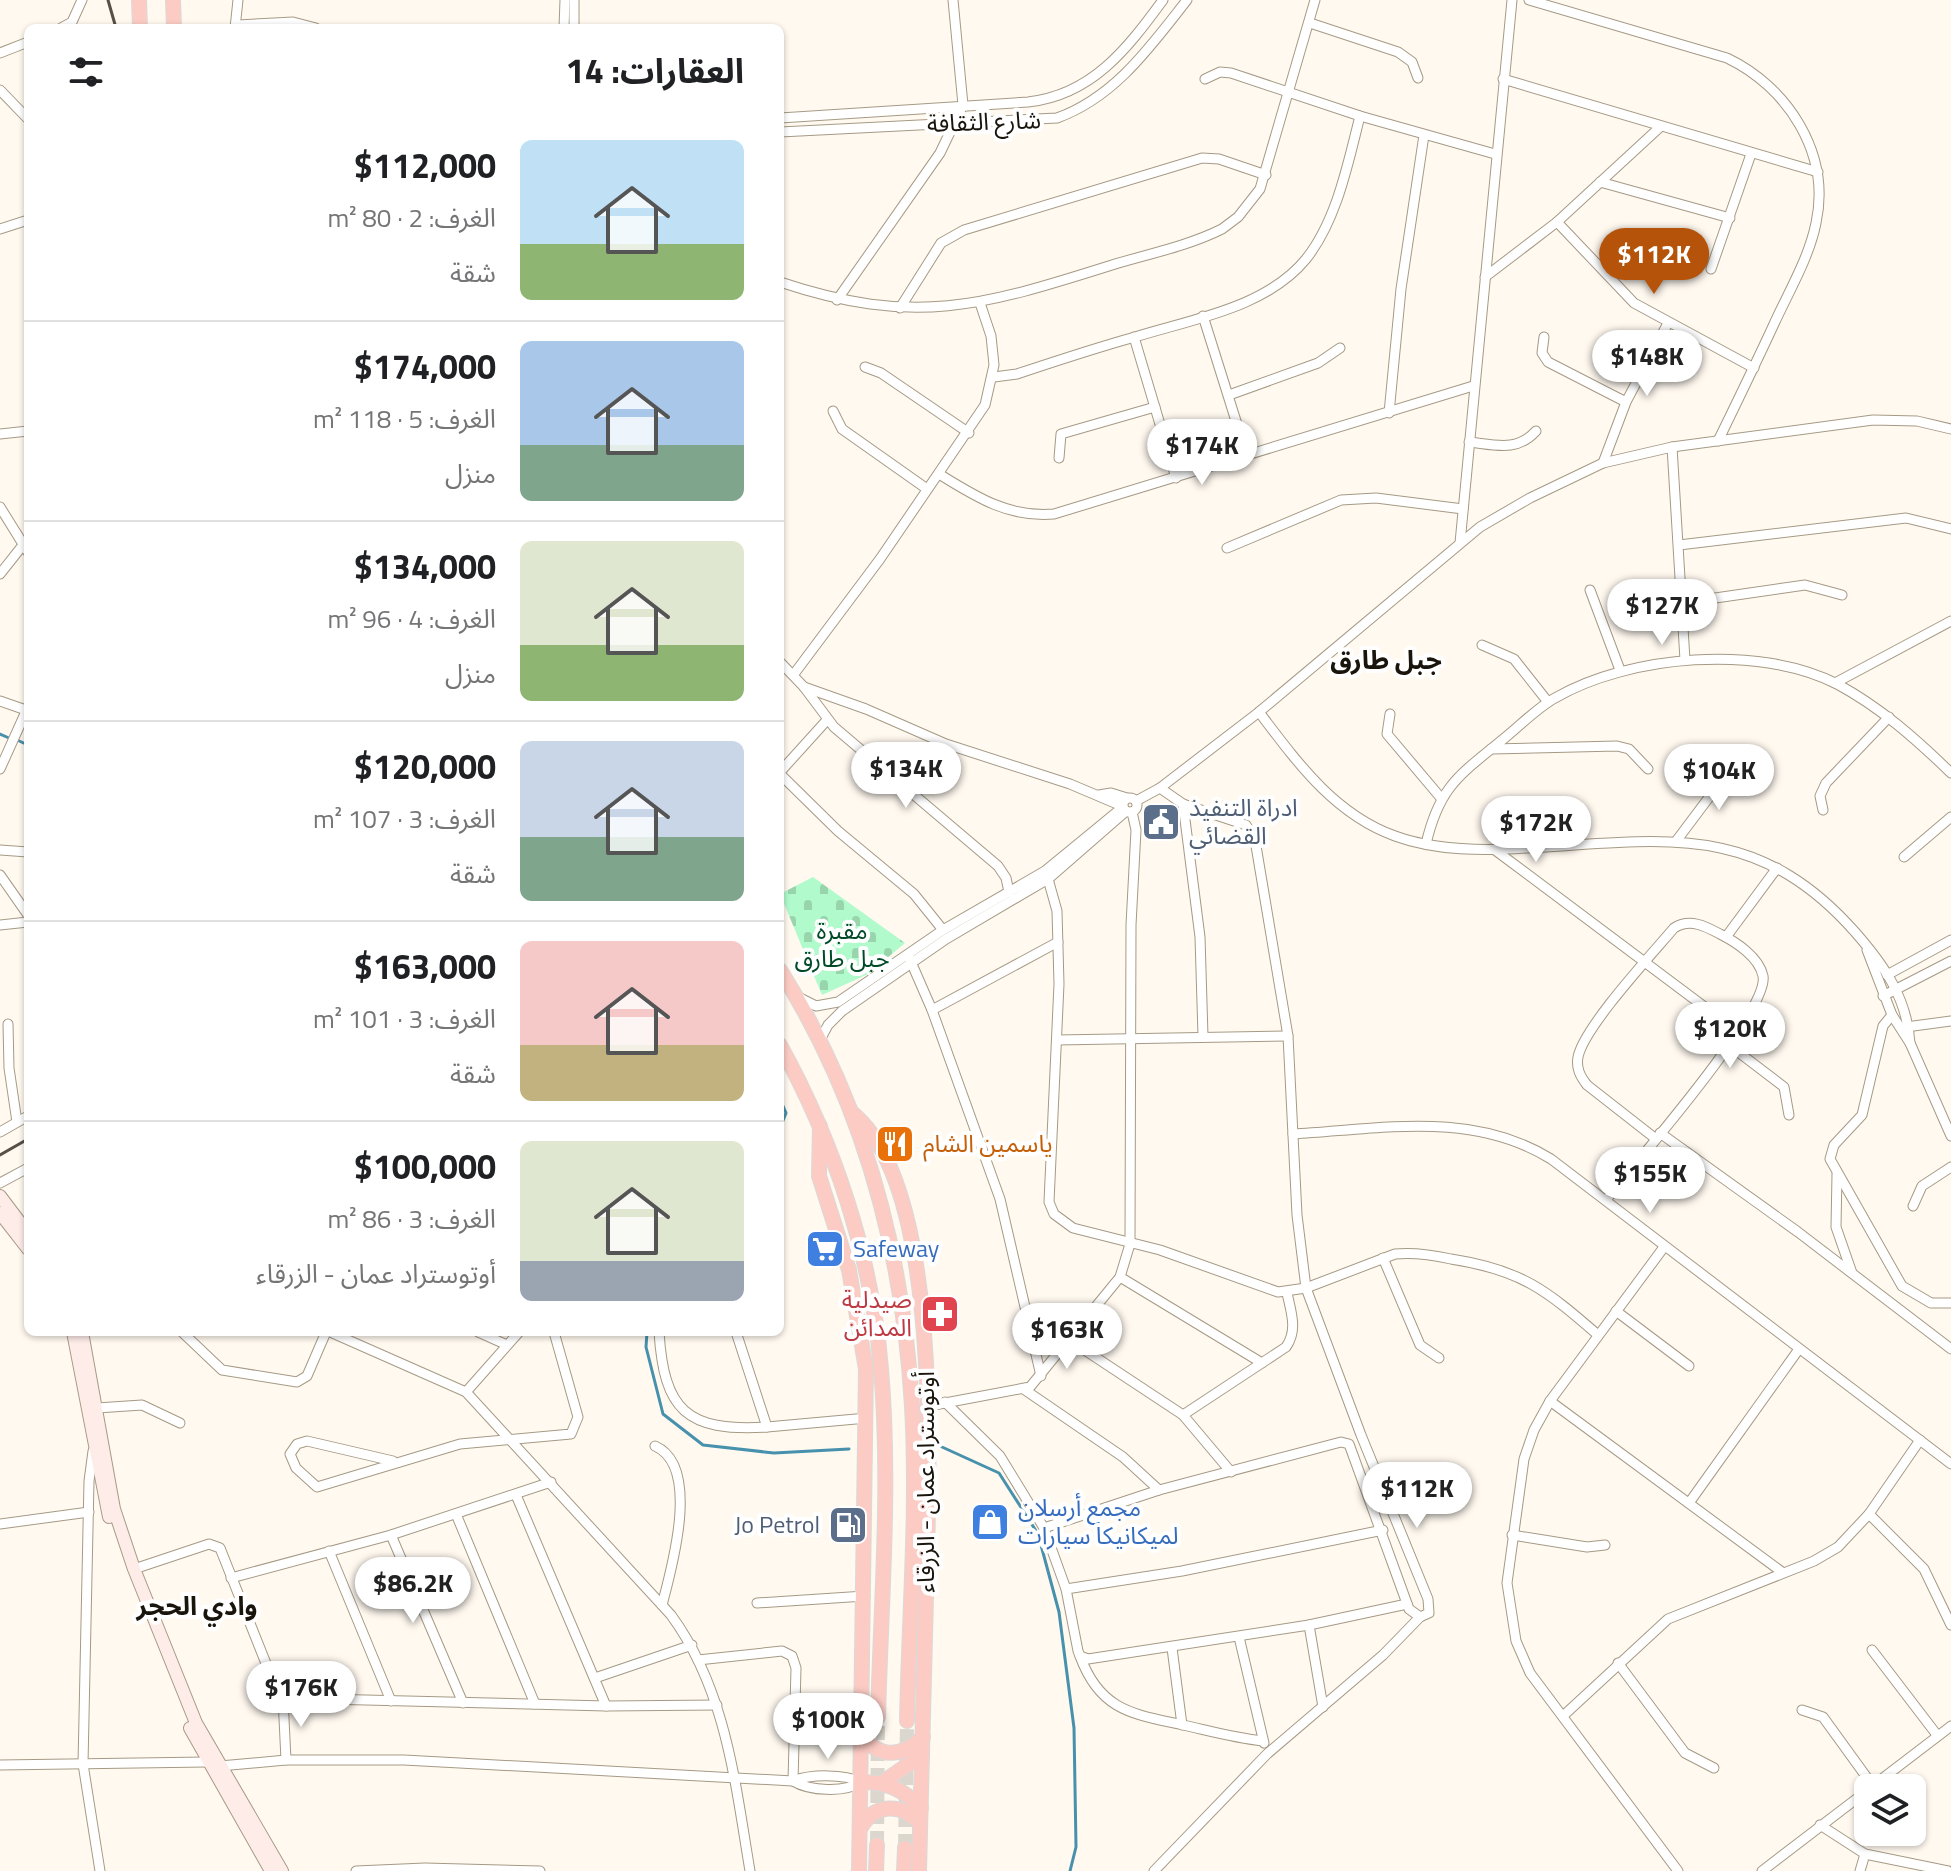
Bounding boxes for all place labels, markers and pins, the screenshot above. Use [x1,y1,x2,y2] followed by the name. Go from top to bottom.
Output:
[1598,228,1710,296] pin: $112K
[1591,330,1703,398] pin: $148K
[1146,419,1258,487] pin: $174K
[1606,579,1718,647] pin: $127K
[850,742,962,810] pin: $134K
[1663,744,1775,812] pin: $104K
[1189,789,1298,855] place label: ادراة التنفيذ القضائي
[1480,796,1592,864] pin: $172K
[1140,801,1182,843] public building icon: ادراة التنفيذ القضائي
[1674,1002,1786,1070] pin: $120K
[874,1123,916,1165] restaurant icon: ياسمين الشام
[923,1125,1053,1162] place label: ياسمين الشام
[1594,1147,1706,1215] pin: $155K
[804,1228,846,1270] supermarket icon: Safeway
[853,1230,940,1266] place label: Safeway
[842,1281,912,1345] place label: صيدلية المدائن
[919,1293,961,1335] pharmacy icon: صيدلية المدائن
[1011,1303,1123,1371] pin: $163K
[1361,1462,1473,1530] pin: $112K
[1018,1489,1179,1553] place label: مجمع أرسلان لميكانيكا سيارات
[969,1501,1011,1543] shop icon: مجمع أرسلان لميكانيكا سيارات
[827,1504,869,1546] fuel station icon: Jo Petrol
[734,1506,820,1542] place label: Jo Petrol
[348,1557,478,1625] pin: $86.2K
[245,1661,357,1729] pin: $176K
[772,1693,884,1761] pin: $100K

